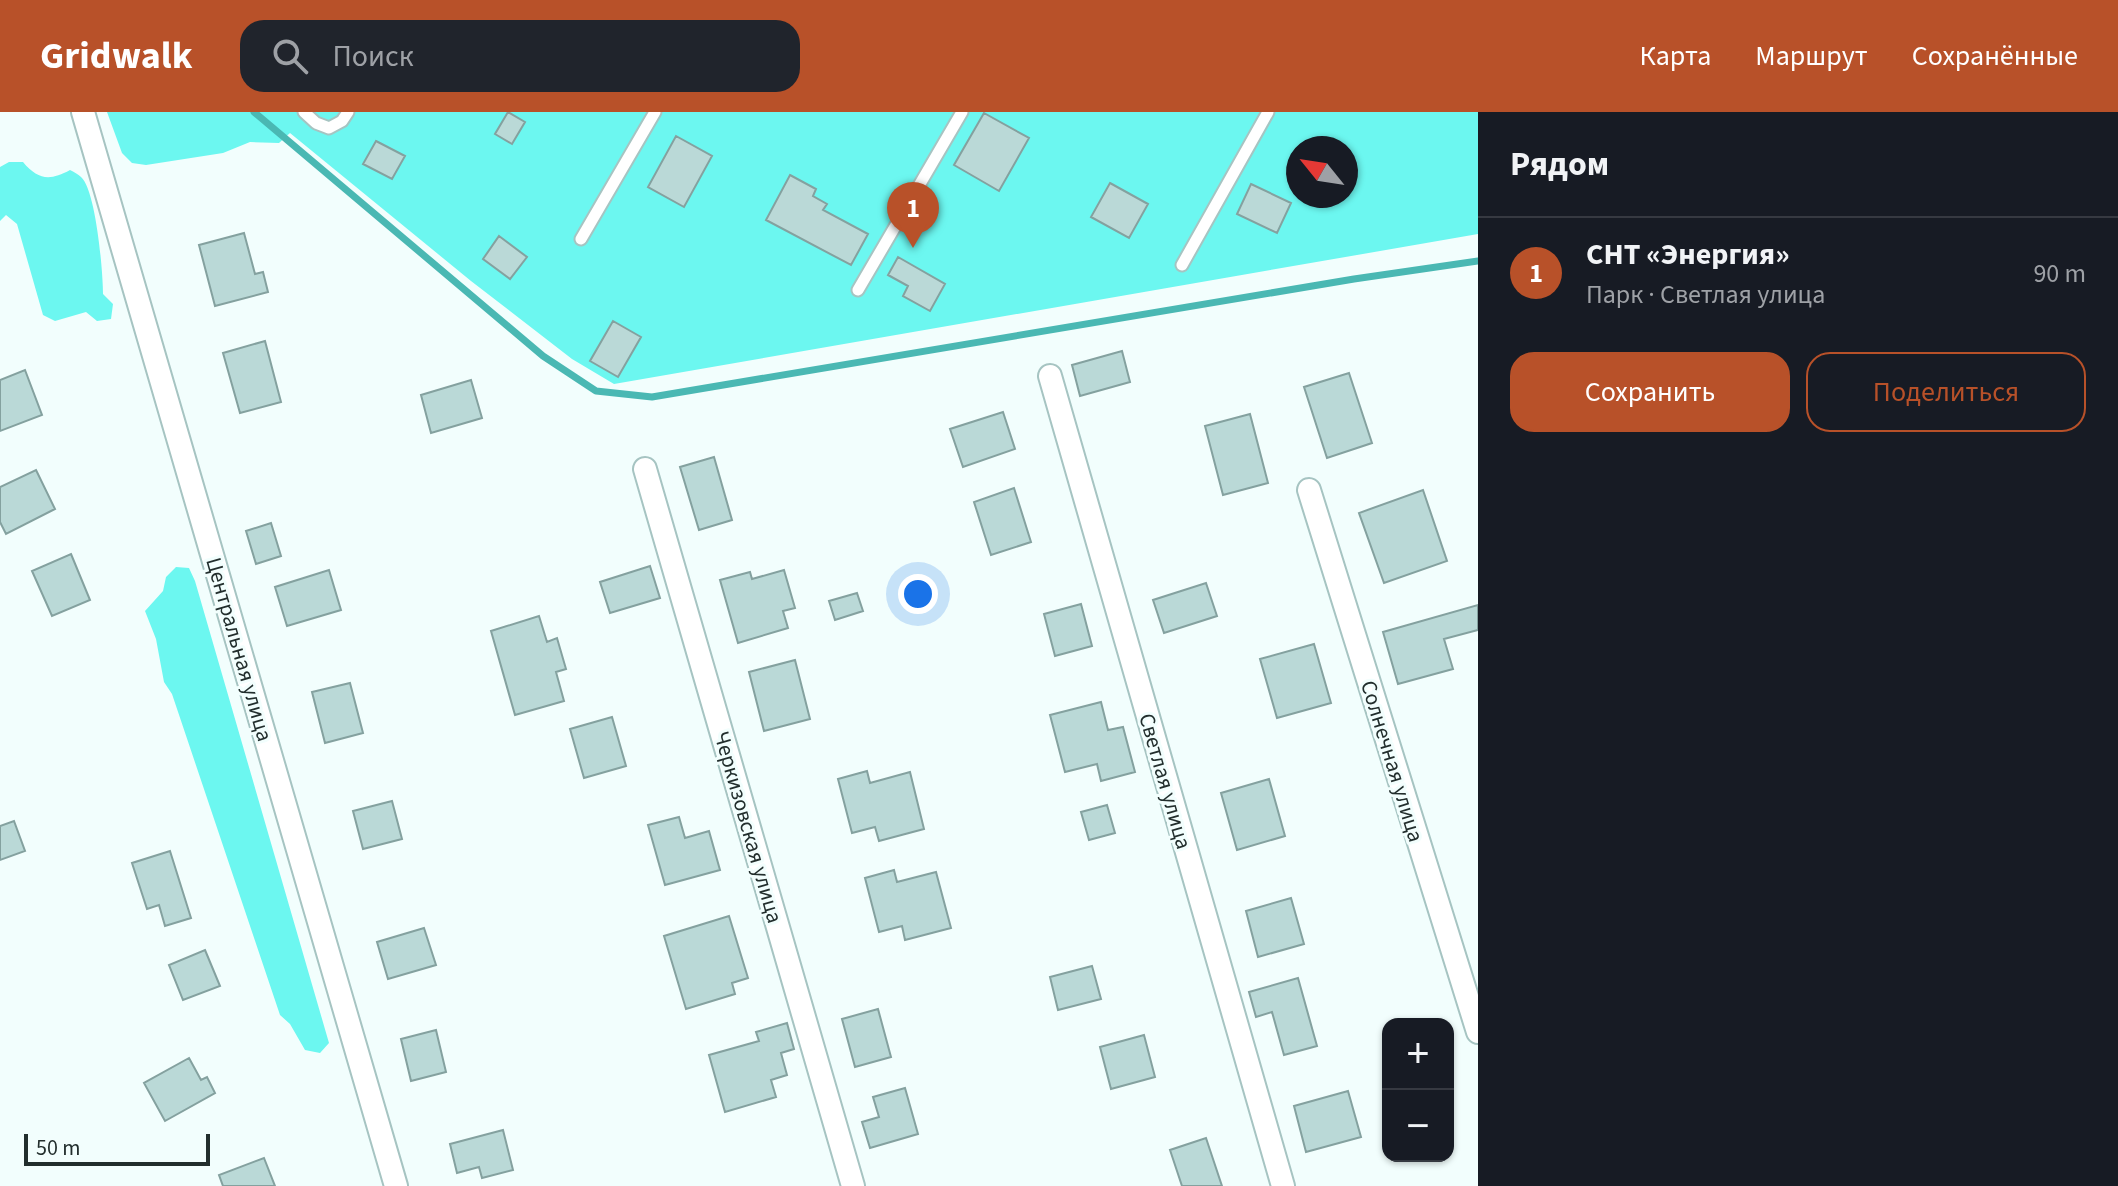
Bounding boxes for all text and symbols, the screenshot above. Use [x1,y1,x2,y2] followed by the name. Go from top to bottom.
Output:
[240,20,800,92] search box
[40,29,192,83] text: Gridwalk
[268,34,312,78] icon: search
[332,35,414,78] text: Поиск
[1640,36,1711,76] text: Карта
[1755,36,1868,76] text: Маршрут
[1912,36,2078,76] text: Сохранённые
[1286,136,1358,208] north arrow
[1510,140,1609,189] text: Рядом
[887,182,939,248] pin: 1
[1586,233,1790,276] text: СНТ «Энергия»
[1529,255,1543,292] text: 1
[2033,255,2086,292] text: 90 m
[1586,276,1825,313] text: Парк · Светлая улица
[1510,352,1790,432] button: Сохранить
[1806,352,2086,432] button: Поделиться
[197,554,281,745] street label: Центральная улица
[898,574,938,614] your location
[1352,676,1432,846] street label: Солнечная улица
[1130,710,1200,853] street label: Светлая улица
[705,728,791,927] street label: Черкизовская улица
[1382,1018,1454,1162] map controls
[1382,1018,1454,1090] button: +
[1382,1090,1454,1162] button: −
[24,1130,210,1166] scale bar
[36,1132,81,1164] text: 50 m

